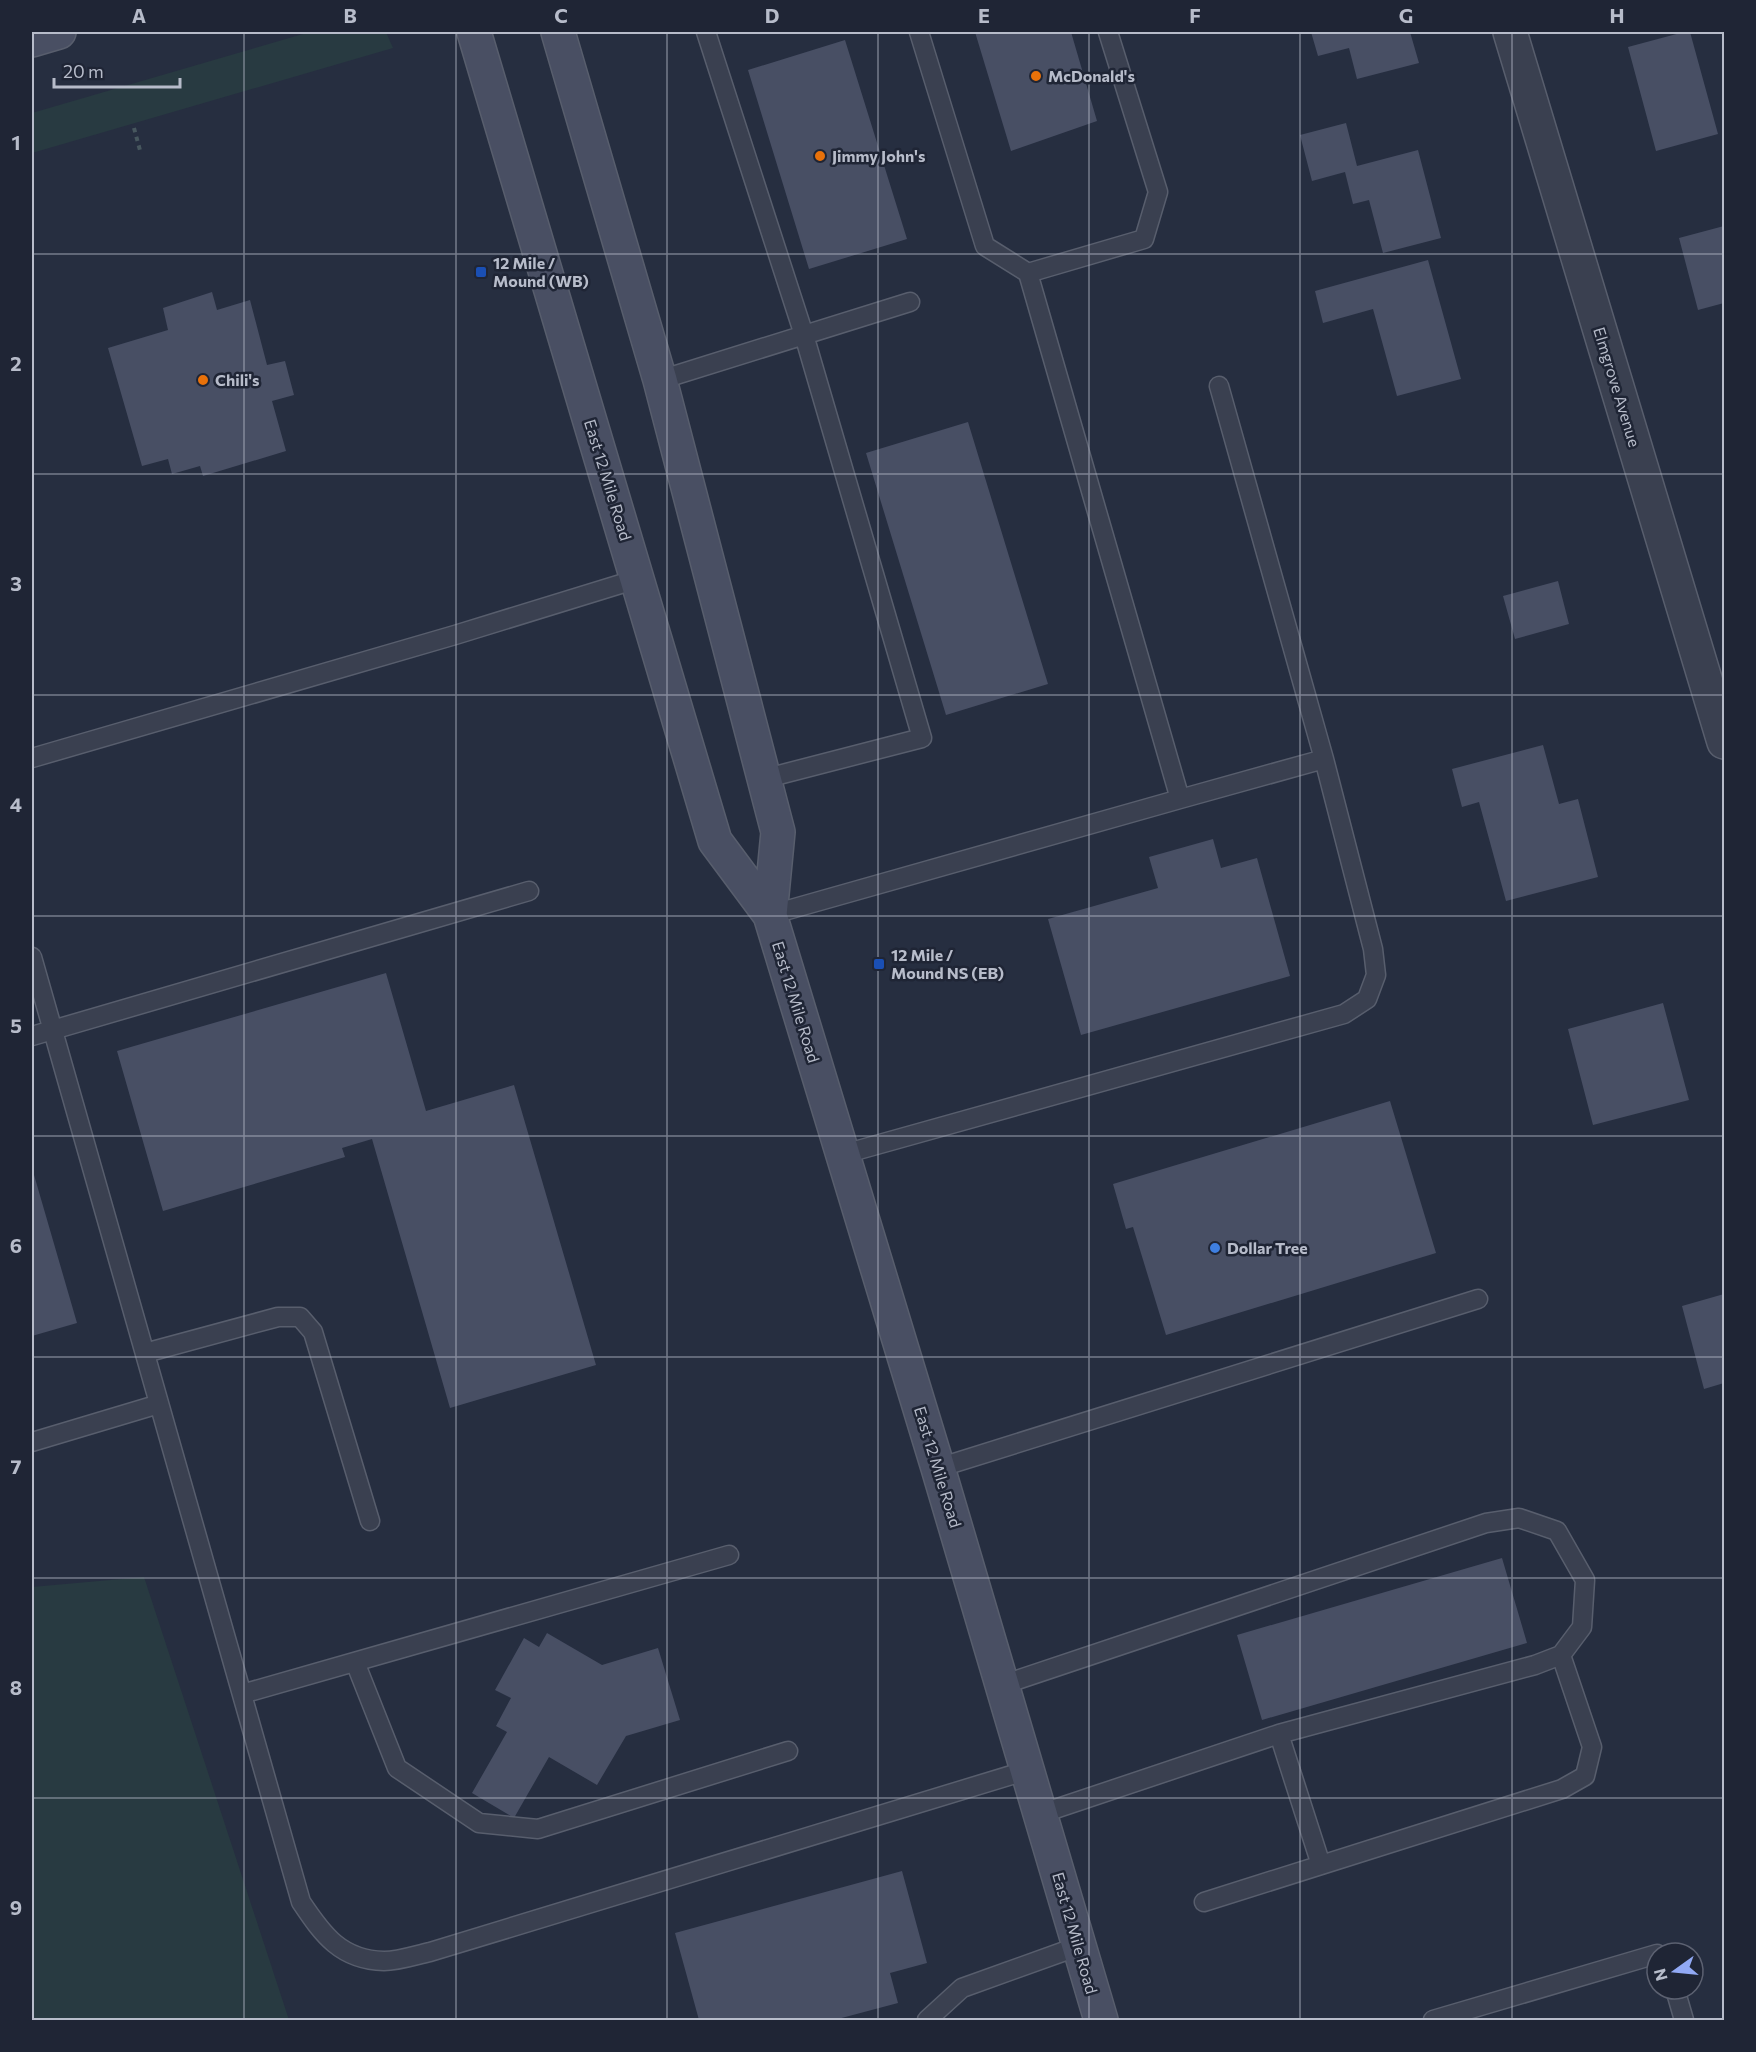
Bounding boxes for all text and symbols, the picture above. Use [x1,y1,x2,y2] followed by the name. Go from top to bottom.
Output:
[132,3,146,27] text: A
[343,3,357,27] text: B
[554,3,568,27] text: C
[765,3,779,27] text: D
[978,3,990,27] text: E
[1189,3,1201,27] text: F
[1399,3,1413,27] text: G
[1610,3,1625,27] text: H
[54,51,180,89] scale bar
[63,60,104,82] text: 20 m
[1048,66,1135,85] place label: McDonald's
[1029,69,1043,83] marker: McDonald's
[11,130,21,154] text: 1
[832,146,925,165] place label: Jimmy John's
[813,149,827,163] marker: Jimmy John's
[493,253,589,290] place label: 12 Mile / Mound (WB)
[474,265,488,279] marker: 12 Mile / Mound (WB)
[1590,325,1645,449] street label: Elmgrove Avenue
[10,351,22,375] text: 2
[215,370,260,389] place label: Chili's
[196,373,210,387] marker: Chili's
[581,417,636,543] street label: East 12 Mile Road
[10,571,22,595] text: 3
[10,792,22,816] text: 4
[769,939,824,1065] street label: East 12 Mile Road
[891,945,1004,982] place label: 12 Mile / Mound NS (EB)
[872,957,886,971] marker: 12 Mile / Mound NS (EB)
[10,1013,22,1037] text: 5
[10,1233,22,1257] text: 6
[1227,1238,1308,1257] place label: Dollar Tree
[1208,1241,1222,1255] marker: Dollar Tree
[911,1404,966,1530] street label: East 12 Mile Road
[11,1454,22,1478] text: 7
[10,1675,22,1699] text: 8
[1049,1870,1102,1996] street label: East 12 Mile Road
[10,1895,22,1919] text: 9
[1645,1941,1705,2001] north arrow
[1649,1967,1671,1983] text: N

